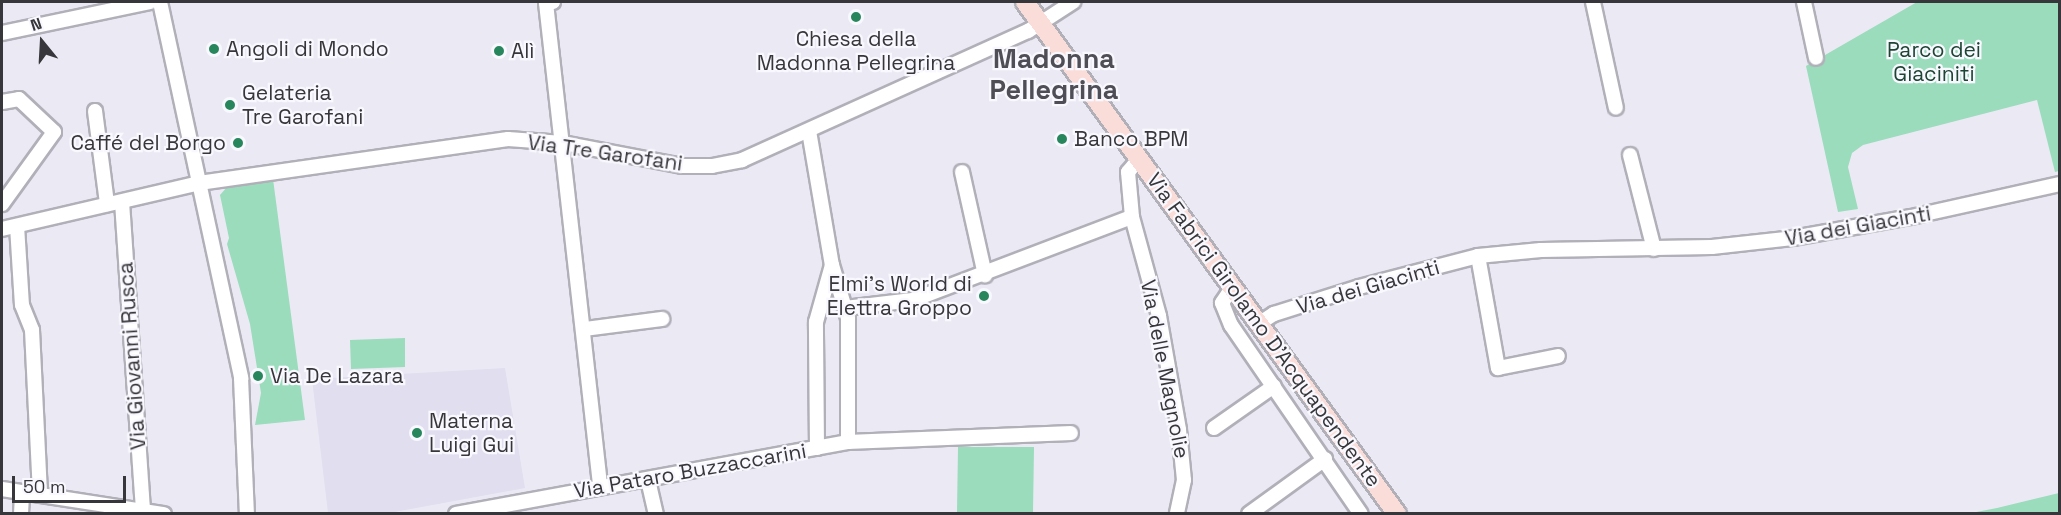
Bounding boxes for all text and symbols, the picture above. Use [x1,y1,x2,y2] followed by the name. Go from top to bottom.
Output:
[849,10,863,24] marker: Chiesa della Madonna Pellegrina
[12,12,72,72] north arrow
[28,13,45,36] text: N
[757,26,955,76] place label: Chiesa della Madonna Pellegrina
[226,36,389,62] place label: Angoli di Mondo
[1887,37,1981,87] park label: Parco dei Giaciniti
[511,38,535,64] place label: Alì
[207,42,221,56] marker: Angoli di Mondo
[990,42,1118,105] district label: Madonna Pellegrina
[492,44,506,58] marker: Alì
[242,80,363,130] place label: Gelateria Tre Garofani
[223,98,237,112] marker: Gelateria Tre Garofani
[1074,126,1188,152] place label: Banco BPM
[70,130,226,156] place label: Caffé del Borgo
[526,130,684,176] street label: Via Tre Garofani
[1055,132,1069,146] marker: Banco BPM
[231,136,245,150] marker: Caffé del Borgo
[1141,168,1387,492] street label: Via Fabrici Girolamo D'Acquapendente
[1783,201,1933,251] street label: Via dei Giacinti
[1293,254,1443,320] street label: Via dei Giacinti
[113,261,151,451] street label: Via Giovanni Rusca
[827,271,972,321] place label: Elmi's World di Elettra Groppo
[1135,277,1195,461] street label: Via delle Magnolie
[977,289,991,303] marker: Elmi's World di Elettra Groppo
[270,363,404,389] place label: Via De Lazara
[251,369,265,383] marker: Via De Lazara
[429,408,514,458] place label: Materna Luigi Gui
[410,426,424,440] marker: Materna Luigi Gui
[572,438,808,504] street label: Via Pataro Buzzaccarini
[15,464,129,502] scale bar
[23,475,65,498] text: 50 m

